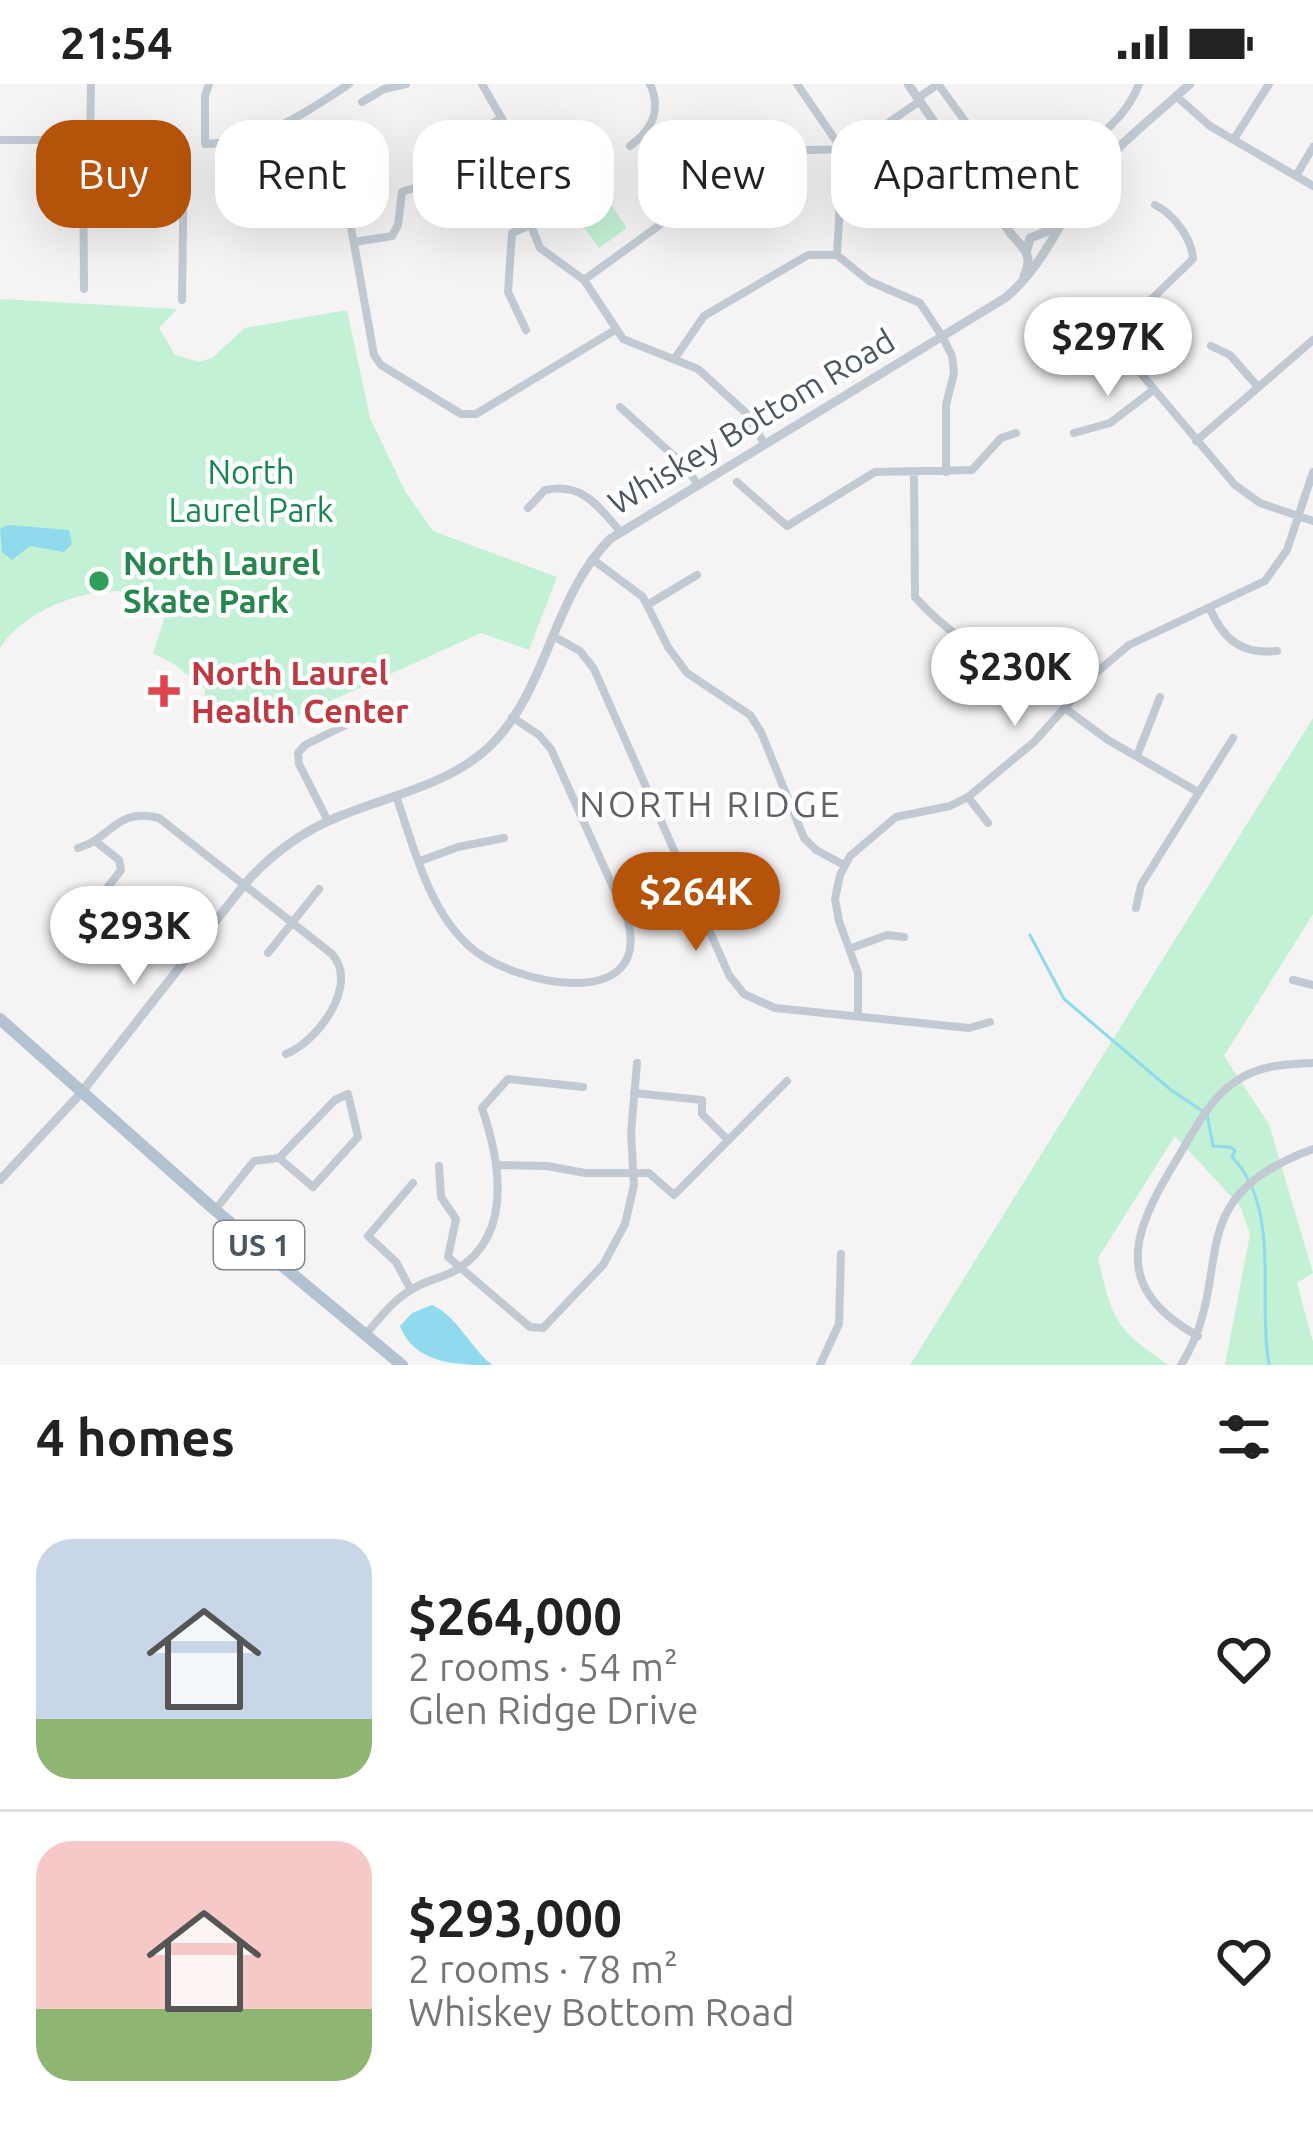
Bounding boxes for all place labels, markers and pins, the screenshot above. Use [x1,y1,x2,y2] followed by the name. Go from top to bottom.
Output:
[1024,297,1192,399] pin: $297K
[123,544,320,619] place label: North Laurel Skate Park
[86,568,112,594] marker: North Laurel Skate Park
[931,627,1099,729] pin: $230K
[191,654,409,729] place label: North Laurel Health Center
[148,675,180,707] marker: North Laurel Health Center
[612,852,780,954] pin: $264K
[50,886,218,988] pin: $293K

